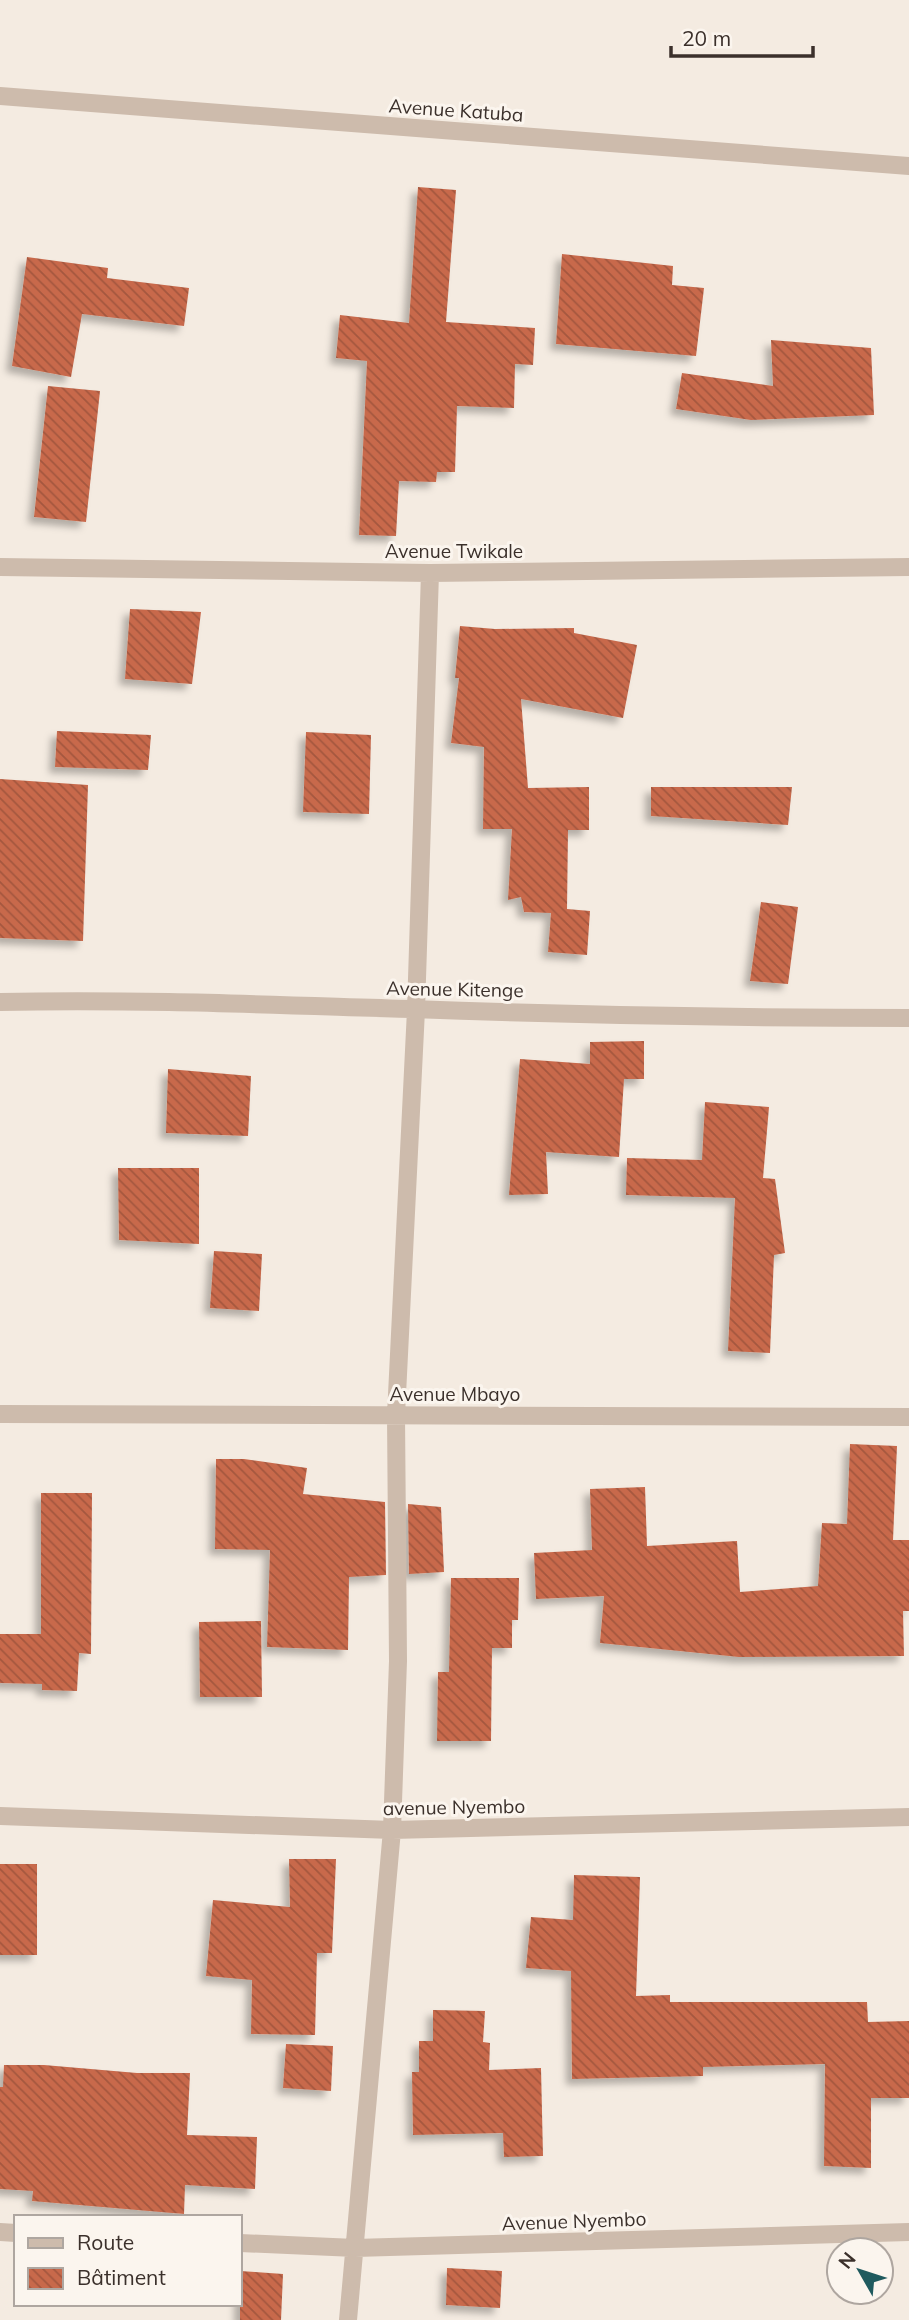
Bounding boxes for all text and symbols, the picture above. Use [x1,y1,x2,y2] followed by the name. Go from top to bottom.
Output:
[671,14,813,58] scale bar
[682,25,731,51] text: 20 m
[388,93,524,127] street label: Avenue Katuba
[385,539,523,563] street label: Avenue Twikale
[386,976,524,1002] street label: Avenue Kitenge
[390,1382,520,1406] street label: Avenue Mbayo
[383,1794,525,1820] street label: avenue Nyembo
[501,2206,647,2236] street label: Avenue Nyembo
[14,2215,242,2306] legend
[77,2229,134,2255] text: Route
[825,2236,895,2306] north arrow
[833,2247,861,2273] text: N
[77,2264,166,2290] text: Bâtiment

